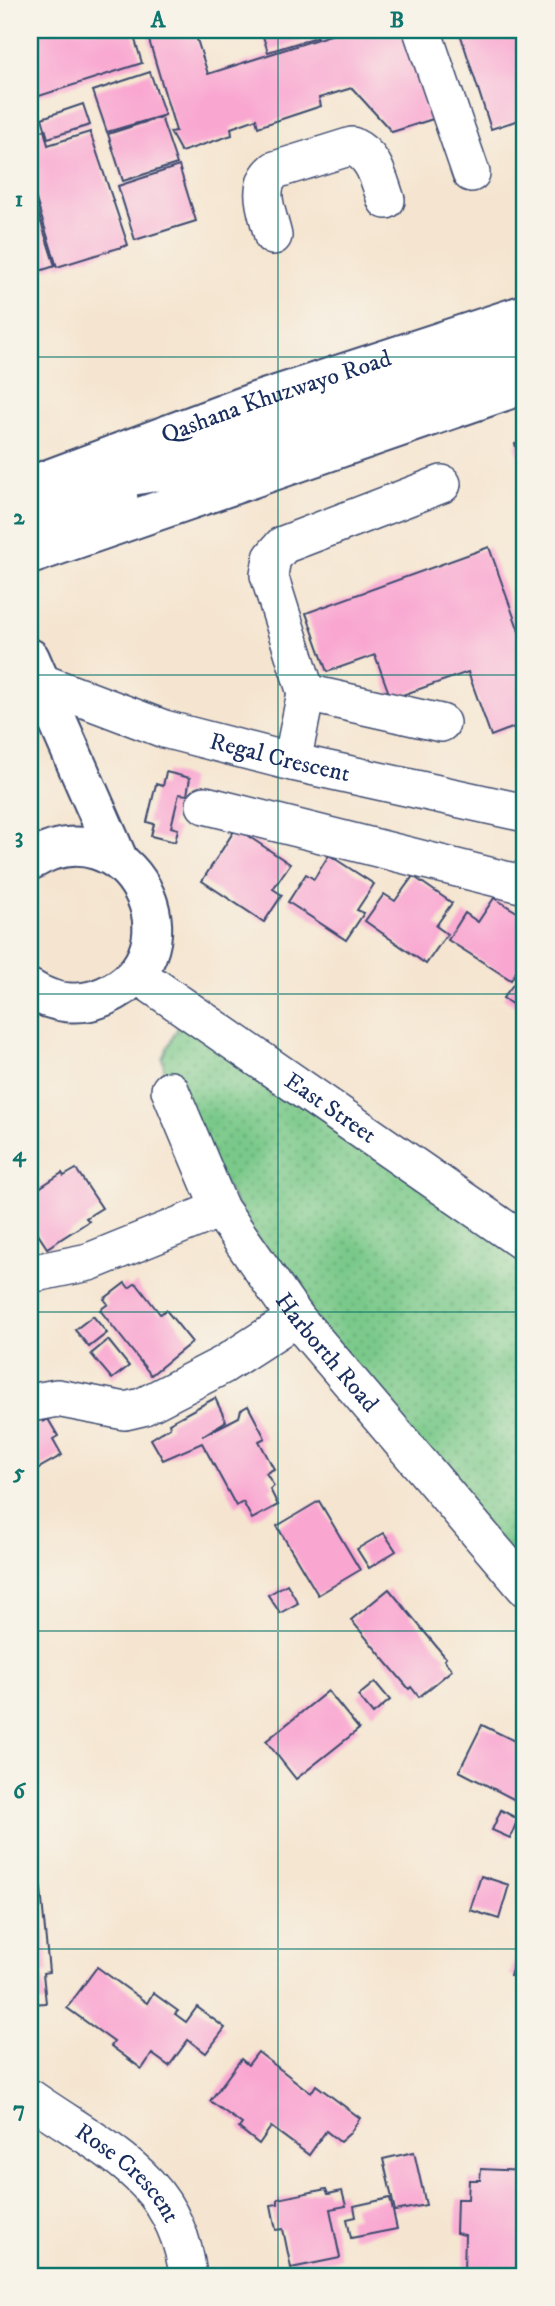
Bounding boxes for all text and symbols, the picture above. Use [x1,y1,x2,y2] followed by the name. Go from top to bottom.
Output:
[150,6,167,35] text: A
[390,6,404,35] text: B
[15,185,23,214] text: 1
[157,344,395,451] street label: Qashana Khuzwayo Road
[13,503,25,532] text: 2
[207,726,353,789] street label: Regal Crescent
[15,822,23,851] text: 3
[278,1066,382,1151] street label: East Street
[12,1140,27,1169] text: 4
[268,1287,385,1418] street label: Harborth Road
[12,1458,25,1487] text: 5
[13,1777,27,1806] text: 6
[13,2095,25,2124] text: 7
[69,2117,186,2228] street label: Rose Crescent

